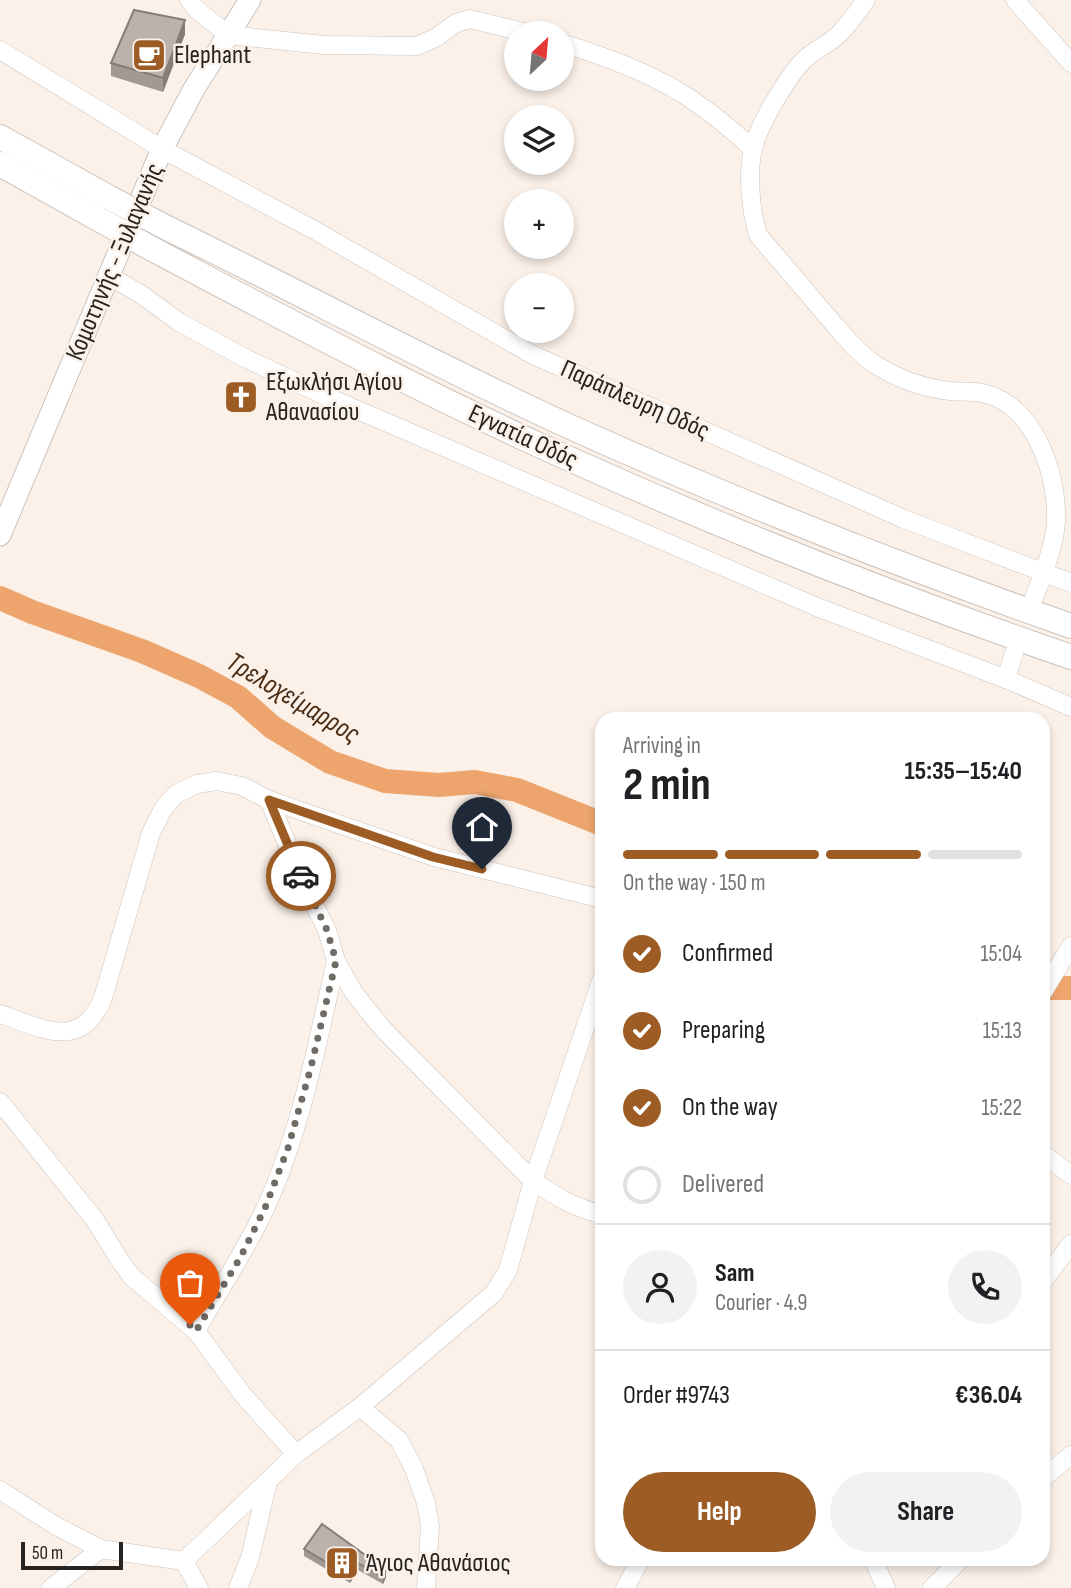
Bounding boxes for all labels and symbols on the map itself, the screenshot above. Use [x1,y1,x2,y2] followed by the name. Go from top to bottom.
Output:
[504,21,574,91] north arrow
[130,36,168,74] cafe icon: Elephant
[174,40,251,71] place label: Elephant
[60,159,170,365] street label: Κομοτηνής - Ξυλαγανής
[556,353,714,447] street label: Παράπλευρη Οδός
[265,367,403,428] place label: Εξωκλήσι Αγίου Αθανασίου
[222,378,260,416] church icon: Εξωκλήσι Αγίου Αθανασίου
[463,398,583,476] street label: Εγνατία Οδός
[220,645,366,751] water label: Τρελοχείμαρρος
[452,797,512,869] pin
[266,841,336,911] courier
[160,1253,220,1325] pin
[21,1539,122,1571] scale bar
[323,1544,361,1582] building icon: Άγιος Αθανάσιος
[366,1548,511,1579] place label: Άγιος Αθανάσιος

